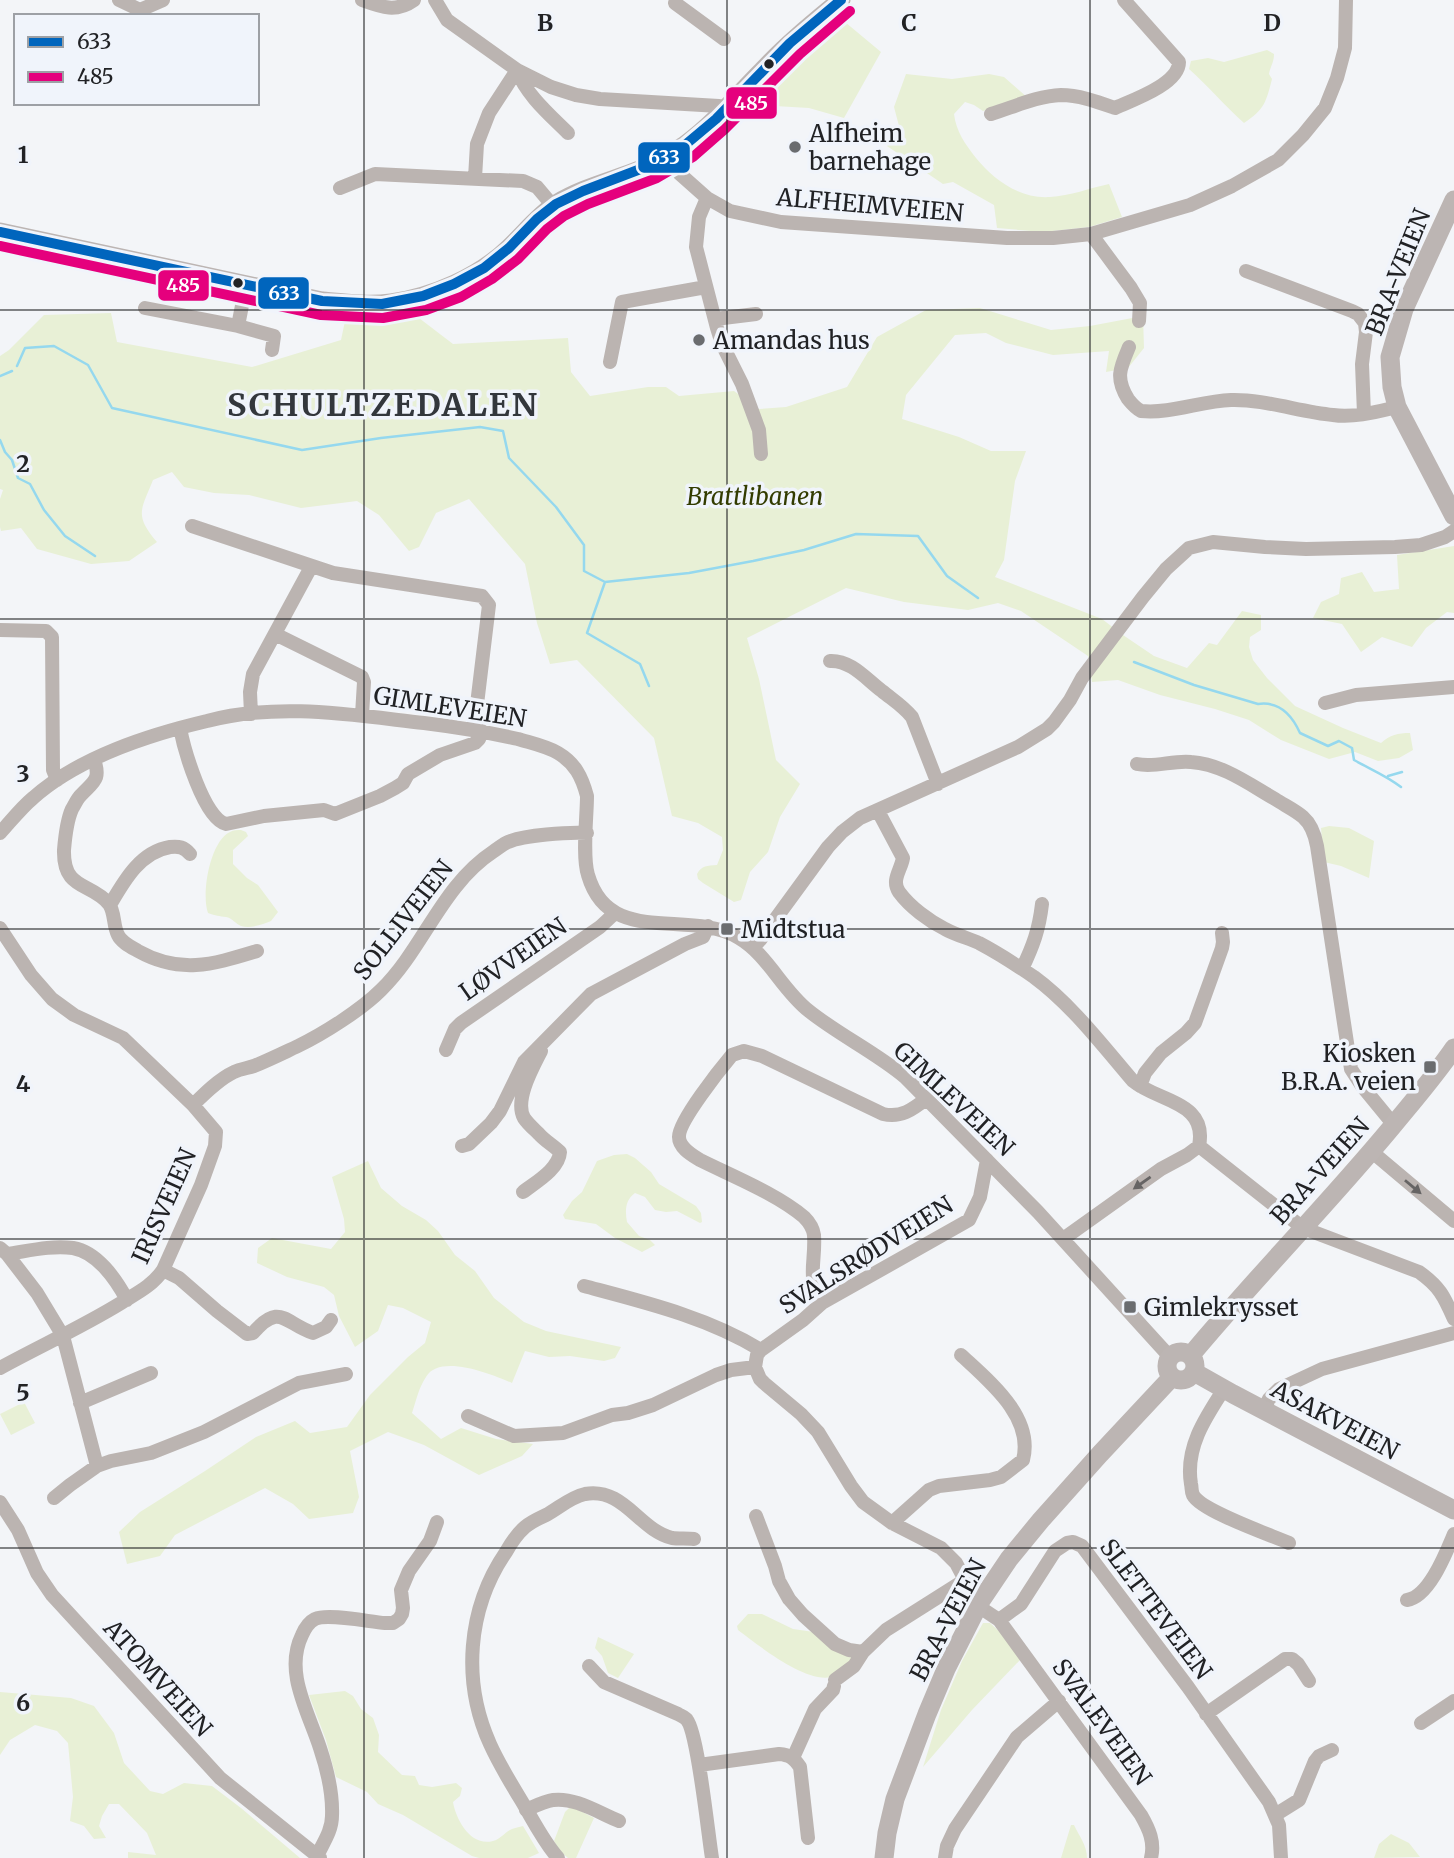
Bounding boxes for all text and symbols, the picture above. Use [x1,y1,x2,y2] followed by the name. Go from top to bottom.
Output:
[537,8,553,37] text: B
[901,8,917,37] text: C
[1263,8,1281,37] text: D
[14,14,259,105] legend
[77,28,111,55] text: 633
[762,57,776,71] unlabelled marker
[77,63,114,90] text: 485
[725,86,778,120] line badge: 485
[734,91,768,115] text: 485
[808,118,931,177] place label: Alfheim barnehage
[787,139,803,155] marker: Alfheim barnehage
[18,140,29,169] text: 1
[637,141,691,174] line badge: 633
[648,145,680,169] text: 633
[774,181,965,229] street label: ALFHEIMVEIEN
[1359,204,1438,340] street label: BRA-VEIEN
[157,269,210,302] line badge: 485
[166,273,200,297] text: 485
[231,276,245,290] unlabelled marker
[257,276,310,310] line badge: 633
[268,281,300,305] text: 633
[712,325,870,356] place label: Amandas hus
[691,332,707,348] marker: Amandas hus
[227,385,539,425] district label: SCHULTZEDALEN
[16,449,30,478] text: 2
[687,481,823,512] park label: Brattlibanen
[371,680,529,734] street label: GIMLEVEIEN
[16,759,30,788] text: 3
[346,853,460,986] street label: SOLLIVEIEN
[453,910,573,1007] street label: LØVVEIEN
[741,914,846,945] place label: Midtstua
[719,921,735,937] marker: Midtstua
[887,1035,1021,1163] street label: GIMLEVEIEN
[1281,1038,1416,1097] place label: Kiosken B.R.A. veien
[1422,1059,1438,1075] marker: Kiosken B.R.A. veien
[16,1069,31,1098] text: 4
[1264,1111,1377,1231] street label: BRA-VEIEN
[125,1143,203,1268] street label: IRISVEIEN
[1133,1175,1151,1189] one-way arrow
[1403,1179,1421,1194] one-way arrow
[773,1189,959,1321] street label: SVALSRØDVEIEN
[1144,1292,1299,1323] place label: Gimlekrysset
[1122,1299,1138,1315] marker: Gimlekrysset
[1265,1373,1404,1467] street label: ASAKVEIEN
[16,1378,30,1407] text: 5
[1093,1533,1219,1686] street label: SLETTEVEIEN
[903,1553,993,1686] street label: BRA-VEIEN
[96,1612,219,1743] street label: ATOMVEIEN
[1046,1653,1159,1792] street label: SVALEVEIEN
[16,1688,30,1717] text: 6

